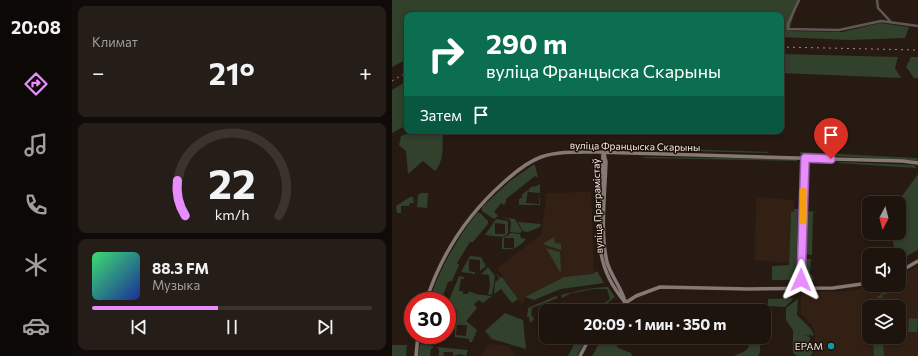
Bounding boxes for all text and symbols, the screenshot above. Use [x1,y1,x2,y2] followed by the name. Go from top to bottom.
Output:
[11,16,61,38] text: 20:08
[486,26,567,60] text: 290 m
[420,28,472,80] icon: right
[92,34,138,50] text: Климат
[209,54,255,91] text: 21°
[92,59,105,86] text: −
[359,59,372,86] text: +
[486,60,721,82] text: вуліца Францыска Скарыны
[22,70,50,98] icon: directions
[470,104,492,126] icon: arrive
[420,106,462,124] text: Затем
[814,118,848,159] pin
[820,124,842,146] icon: arrive
[22,131,50,159] icon: music
[570,139,700,153] street label: вуліца Францыска Скарыны
[208,157,256,208] text: 22
[589,158,605,254] street label: вуліца Праграмістаў
[22,191,50,219] icon: phone
[862,196,906,240] north arrow
[862,196,906,344] map controls
[215,205,249,223] text: km/h
[862,248,906,292] button: sound
[22,251,50,279] icon: climate
[152,259,209,277] text: 88.3 FM
[780,259,822,301] position arrow
[152,277,200,293] text: Музыка
[404,292,456,344] speed limit sign: 30
[862,300,906,344] button: layers
[22,312,50,340] icon: car
[584,315,726,333] text: 20:09 · 1 мин · 350 m
[128,316,150,338] icon: previous
[221,316,243,338] icon: pause
[314,316,336,338] icon: next
[795,340,823,352] place label: EPAM
[826,341,836,351] marker: EPAM

